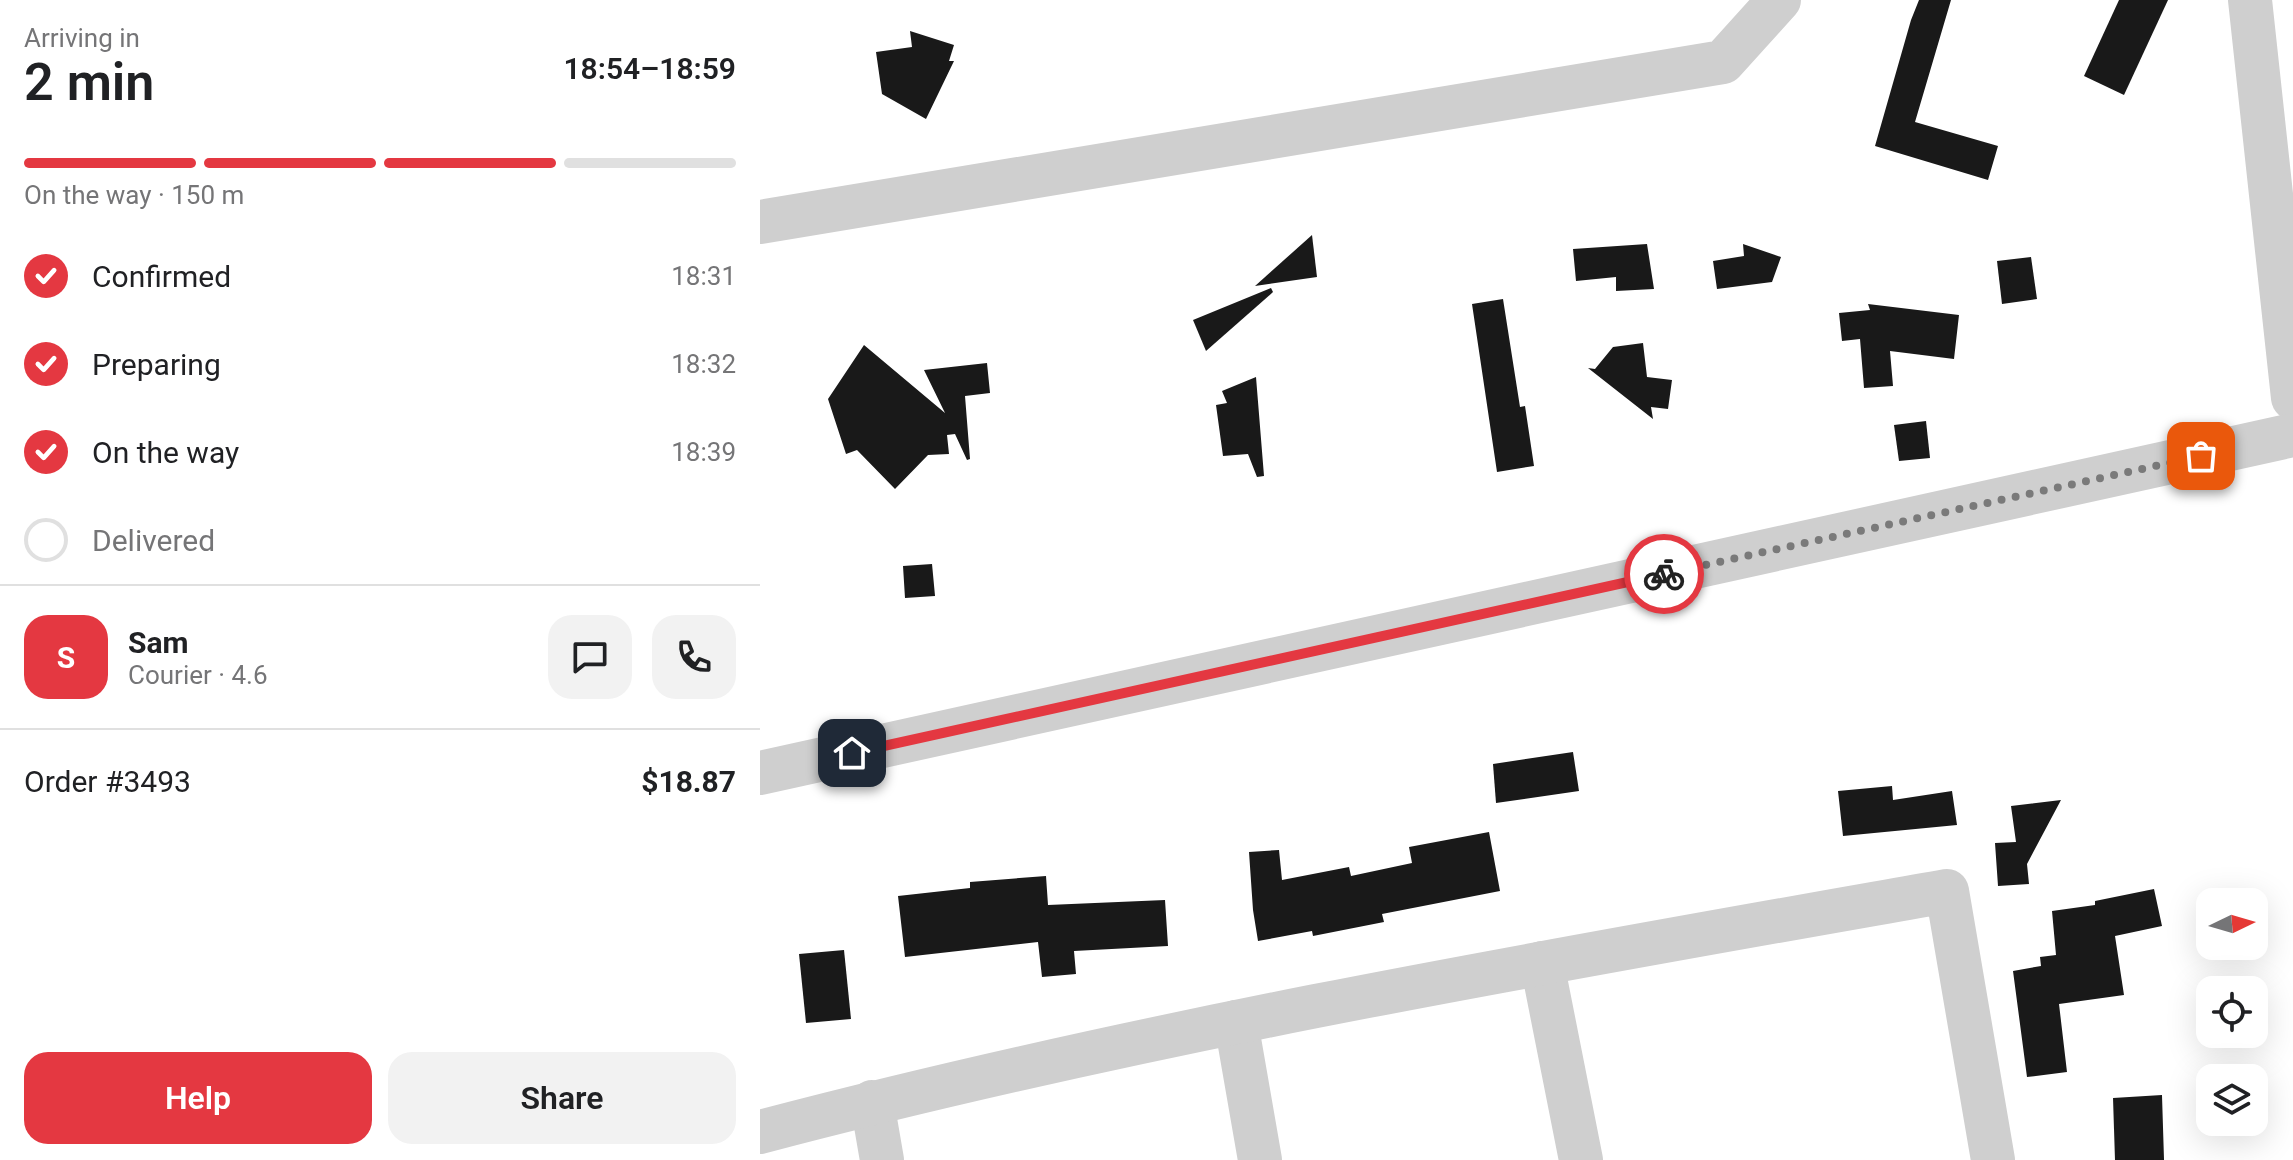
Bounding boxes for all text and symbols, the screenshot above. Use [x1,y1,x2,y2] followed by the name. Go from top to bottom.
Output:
[24,23,140,53] text: Arriving in
[563,51,736,86] text: 18:54–18:59
[24,52,154,113] text: 2 min
[24,180,244,210] text: On the way · 150 m
[24,254,68,298] icon: check
[92,259,231,294] text: Confirmed
[671,261,736,291] text: 18:31
[24,342,68,386] icon: check
[92,347,221,382] text: Preparing
[671,349,736,379] text: 18:32
[2167,422,2235,490] pin
[24,430,68,474] icon: check
[2179,434,2223,478] icon: bag
[92,435,239,470] text: On the way
[671,437,736,467] text: 18:39
[92,523,215,558] text: Delivered
[1624,534,1704,614] courier
[1642,552,1686,596] icon: bike
[548,615,632,699] button: chat
[652,615,736,699] button: phone
[128,625,189,660] text: Sam
[57,640,75,675] text: S
[128,660,268,690] text: Courier · 4.6
[818,719,886,787] pin
[830,731,874,775] icon: home
[24,764,191,799] text: Order #3493
[641,764,736,799] text: $18.87
[2196,888,2268,960] north arrow
[2196,888,2268,1136] map controls
[2196,976,2268,1048] button: locate
[24,1052,372,1144] button: Help
[388,1052,736,1144] button: Share
[2196,1064,2268,1136] button: layers

